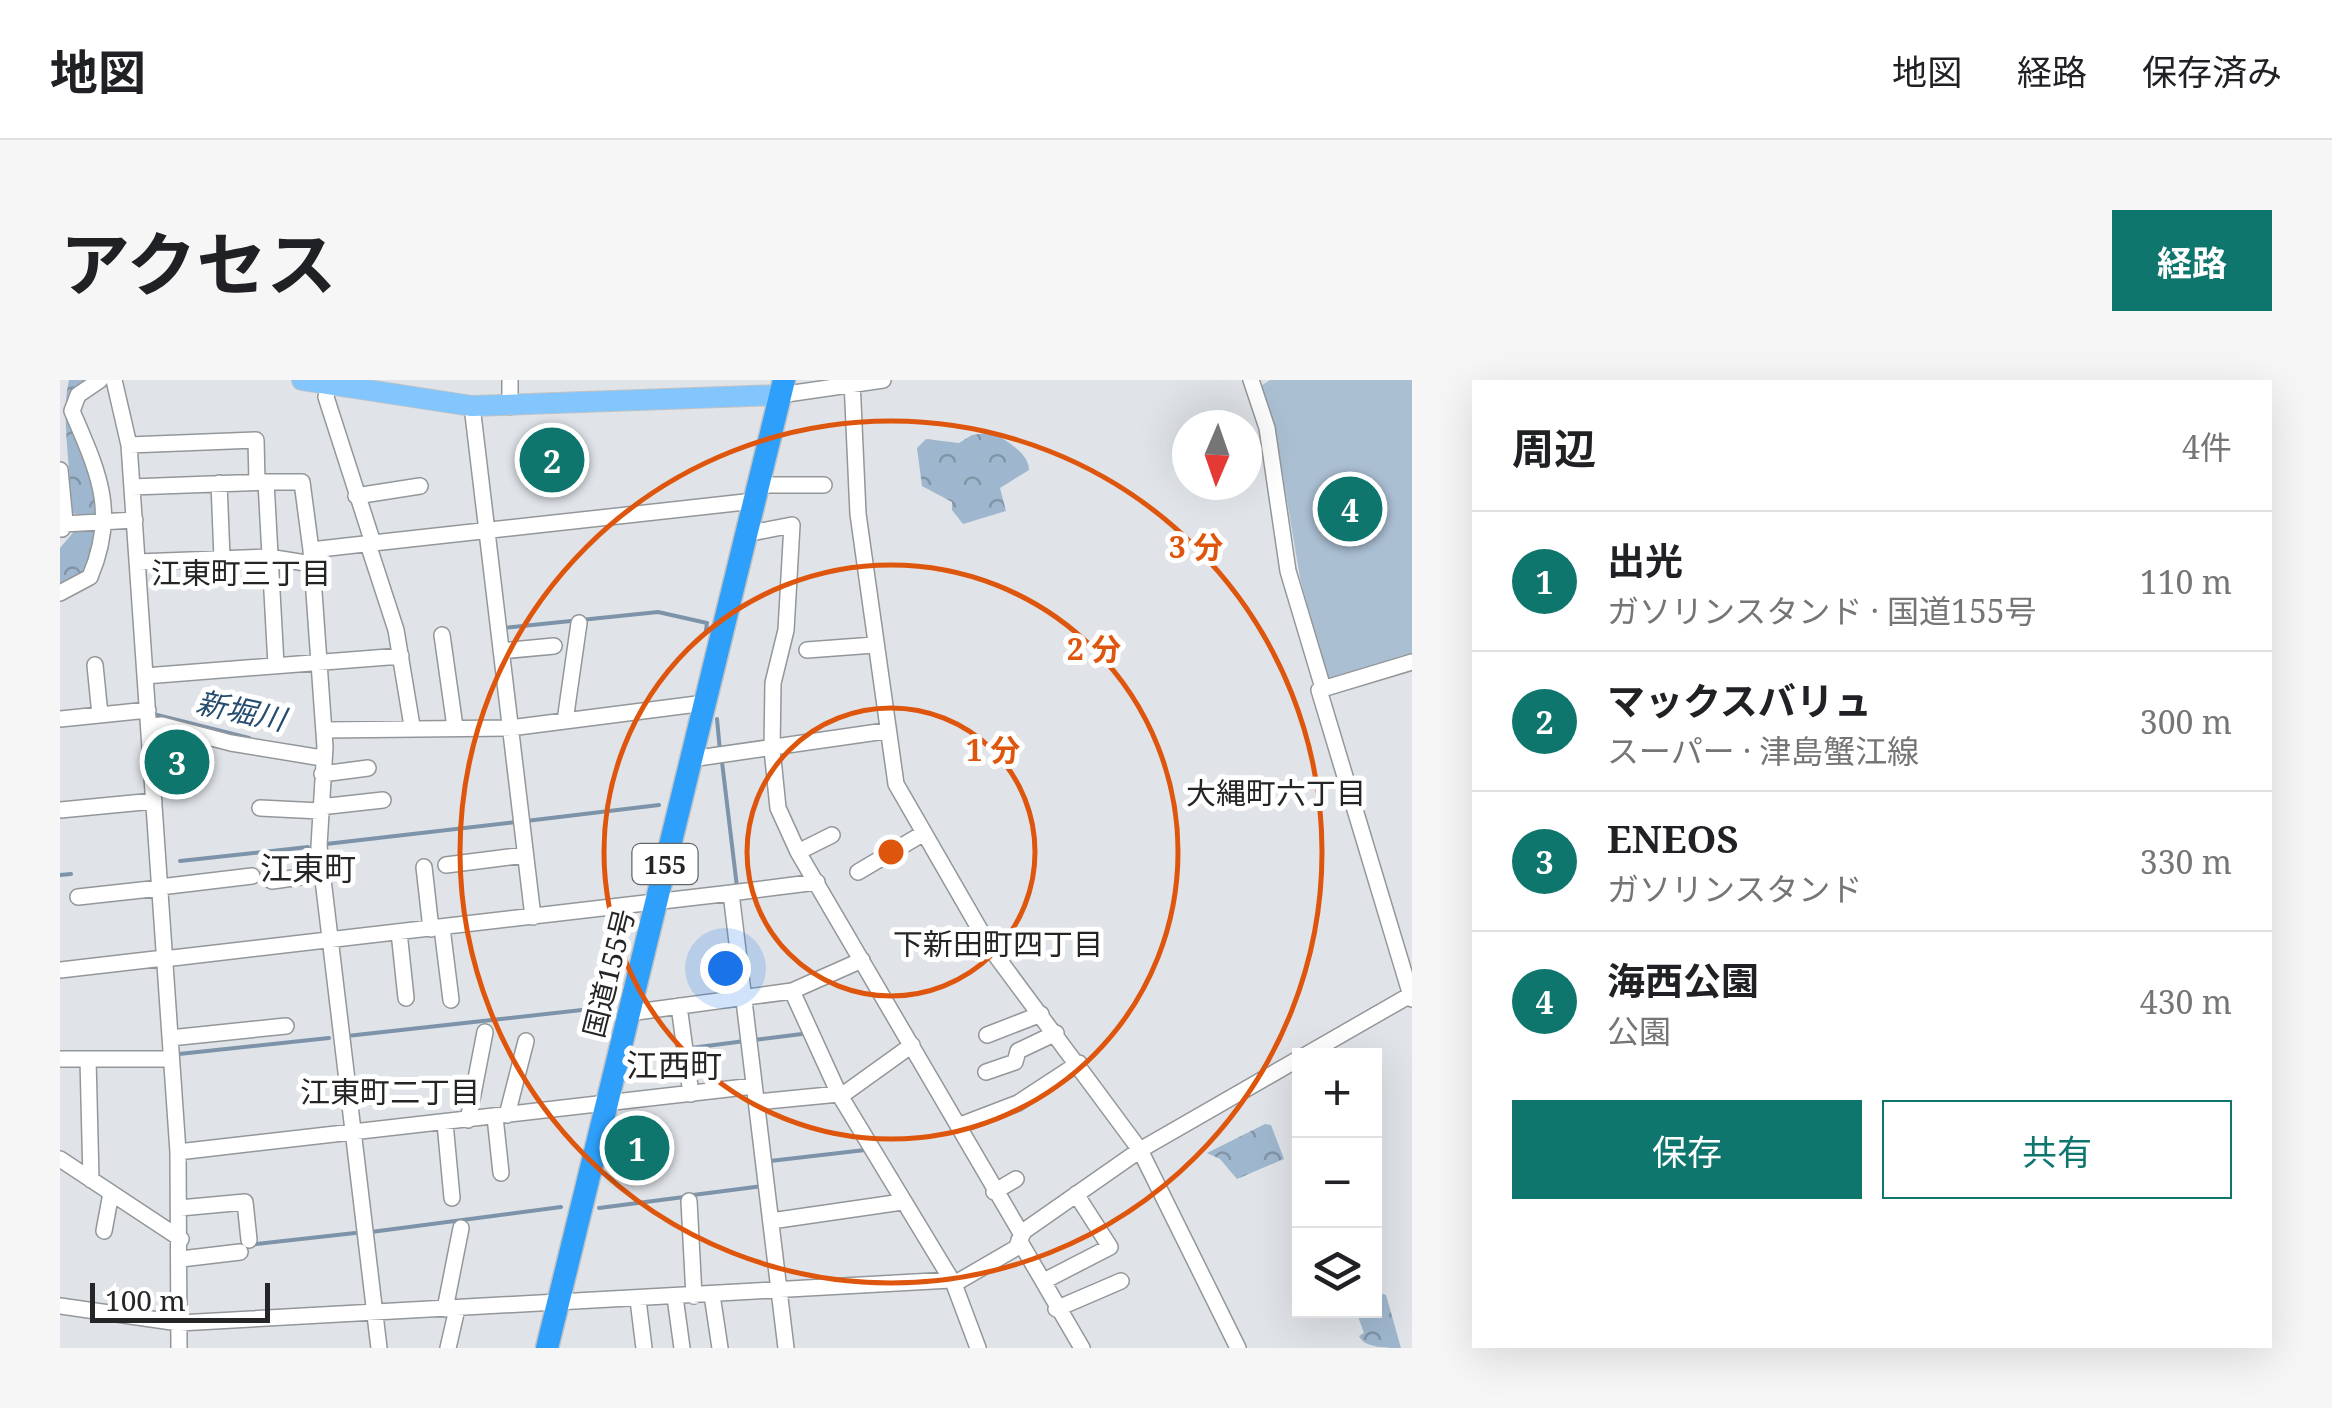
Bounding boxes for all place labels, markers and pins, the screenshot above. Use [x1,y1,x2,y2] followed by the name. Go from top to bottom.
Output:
[520,422,584,498] pin: 2
[1318,472,1382,546] pin: 4
[144,724,210,800] pin: 3
[873,834,909,870] centre of rings
[604,1110,670,1186] pin: 1

